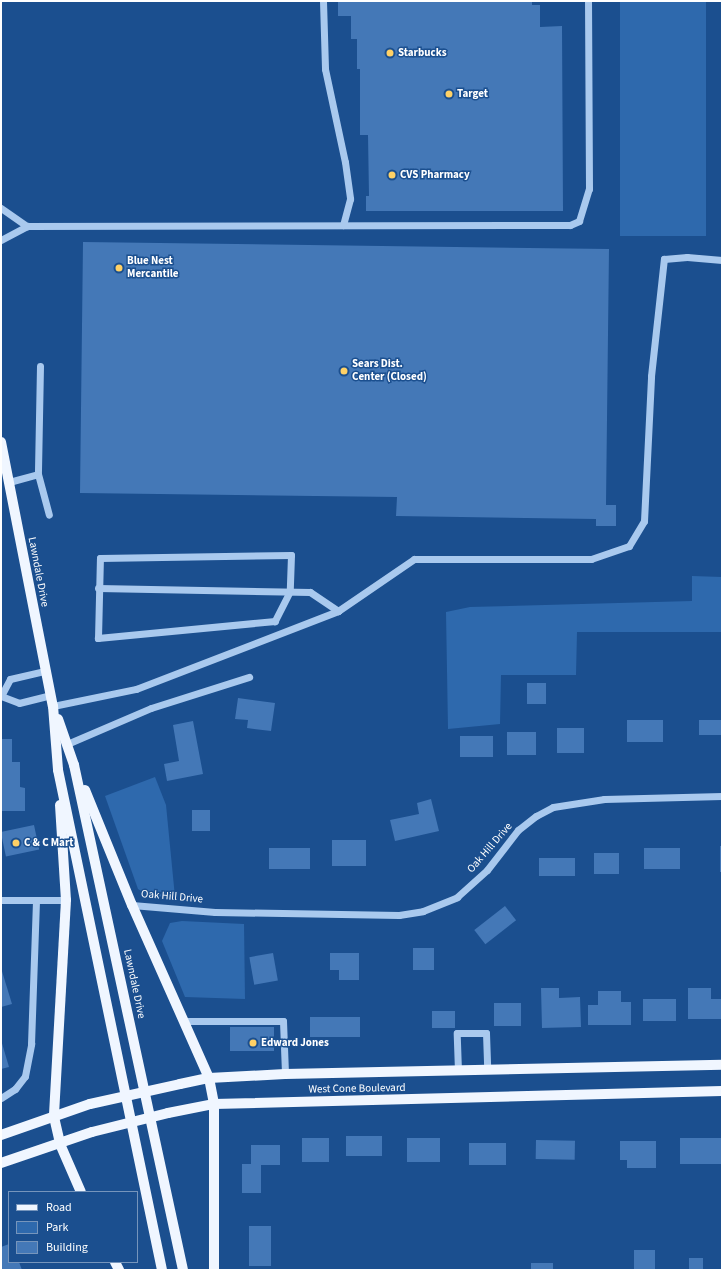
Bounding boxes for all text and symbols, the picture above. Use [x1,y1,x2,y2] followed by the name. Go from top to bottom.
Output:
[398,46,447,60] place label: Starbucks
[385,48,395,58] marker: Starbucks
[457,87,488,101] place label: Target
[444,89,454,99] marker: Target
[400,168,470,182] place label: CVS Pharmacy
[387,170,397,180] marker: CVS Pharmacy
[127,255,179,281] place label: Blue Nest Mercantile
[114,263,124,273] marker: Blue Nest Mercantile
[352,358,427,384] place label: Sears Dist. Center (Closed)
[339,366,349,376] marker: Sears Dist. Center (Closed)
[25,536,51,608] street label: Lawndale Drive
[465,820,515,876] street label: Oak Hill Drive
[24,836,74,850] place label: C & C Mart
[11,838,21,848] marker: C & C Mart
[141,888,203,906] street label: Oak Hill Drive
[120,948,148,1020] street label: Lawndale Drive
[261,1036,329,1050] place label: Edward Jones
[248,1038,258,1048] marker: Edward Jones
[308,1082,406,1096] street label: West Cone Boulevard
[8,1191,138,1263] legend
[46,1199,72,1216] text: Road
[46,1219,68,1236] text: Park
[46,1239,88,1256] text: Building

